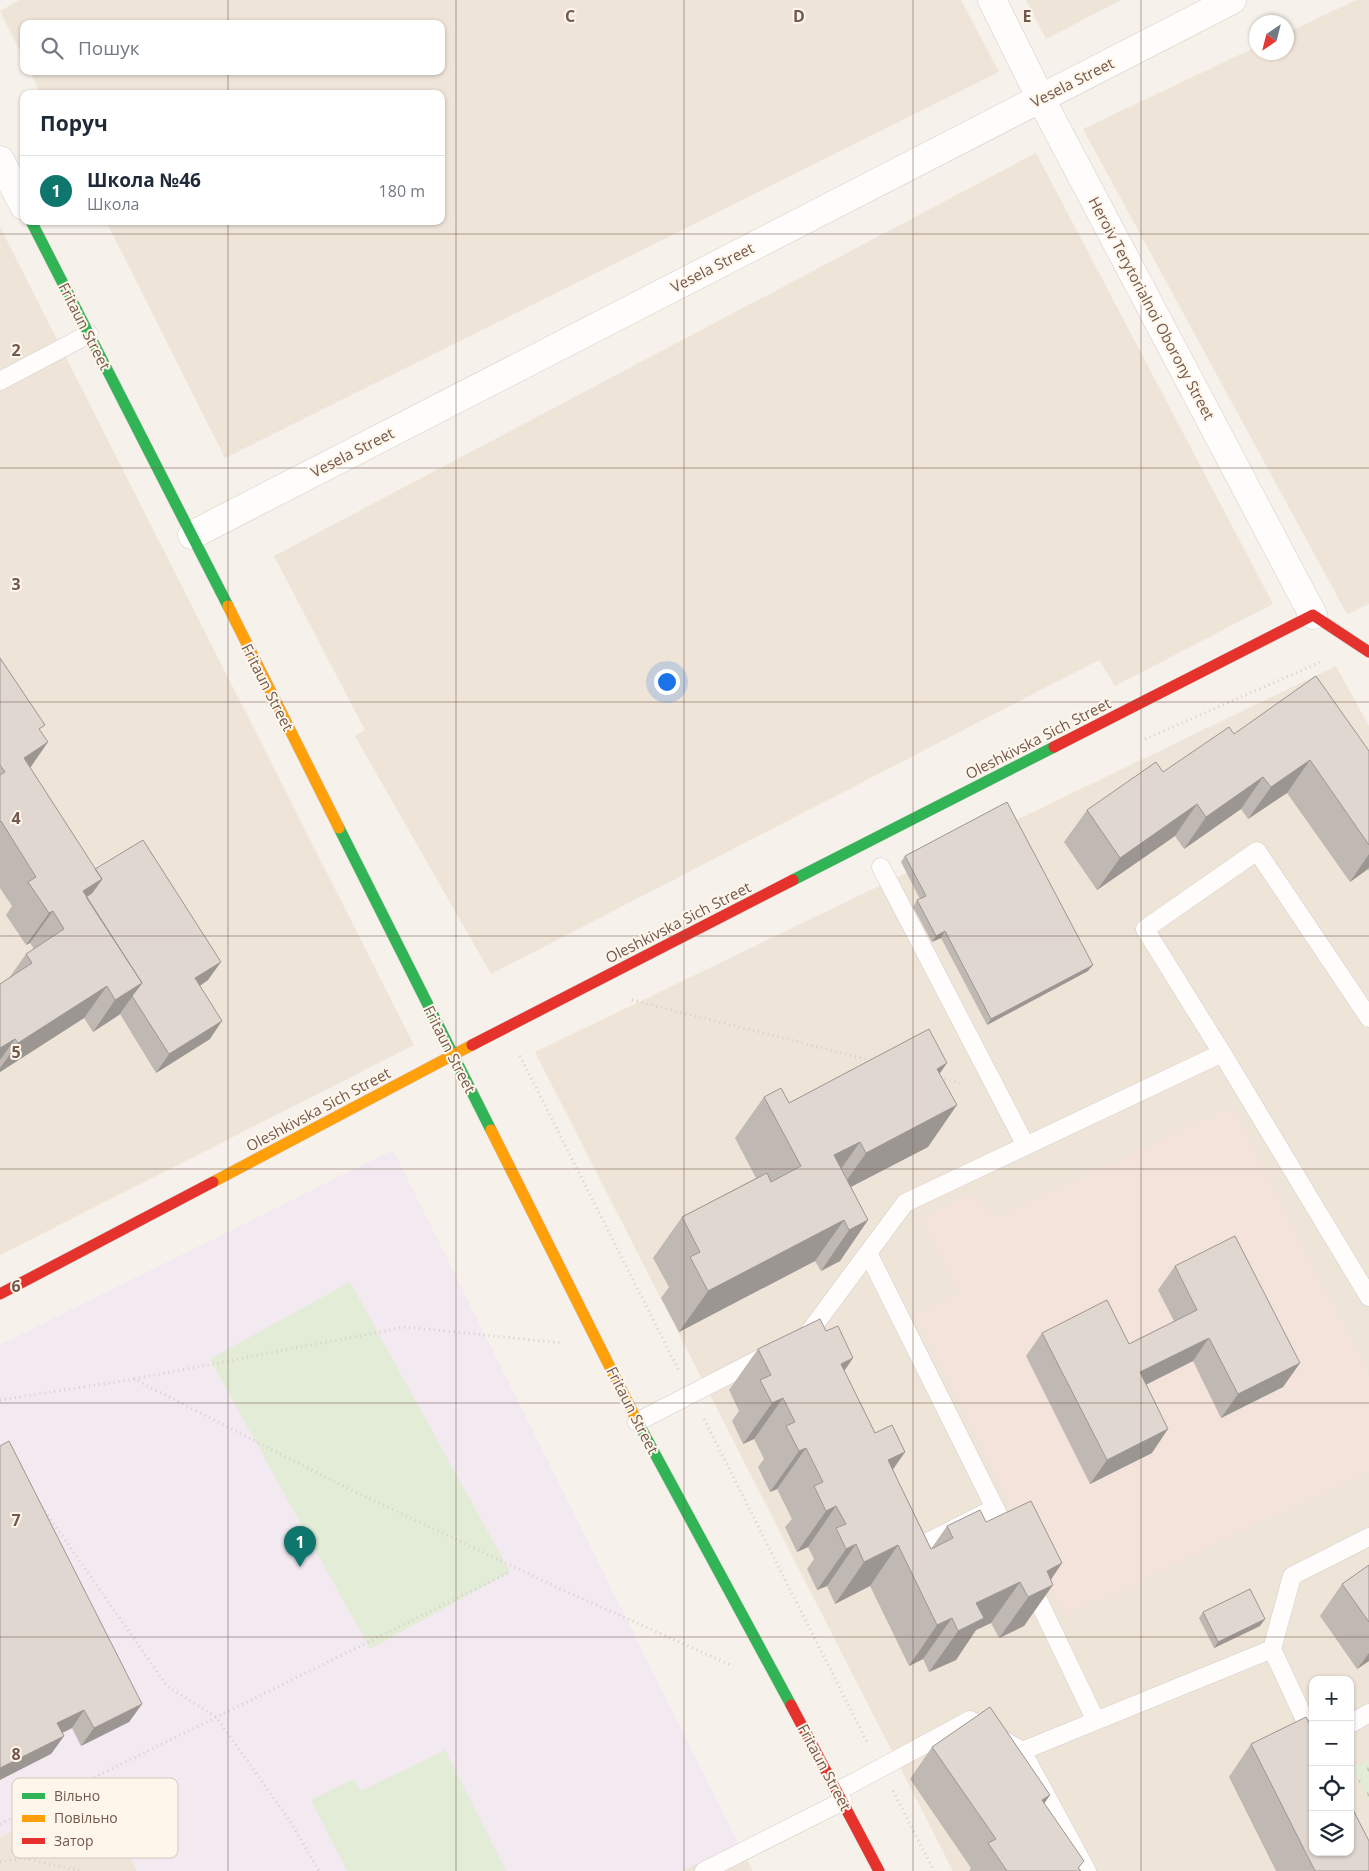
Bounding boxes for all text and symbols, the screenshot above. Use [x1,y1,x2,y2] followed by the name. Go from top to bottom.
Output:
[565,5,575,27] text: C
[793,5,805,27] text: D
[1023,5,1032,27] text: E
[1249,15,1294,60] north arrow
[20,20,445,75] search box
[38,34,66,62] icon: search
[78,35,140,61] text: Пошук
[1027,52,1117,112] street label: Vesela Street
[40,109,108,137] text: Поруч
[87,167,201,193] text: Школа №46
[51,180,61,202] text: 1
[379,180,425,202] text: 180 m
[87,193,139,215] text: Школа
[1084,193,1220,423] street label: Heroiv Terytorialnoi Oborony Street
[667,237,757,297] street label: Vesela Street
[54,279,116,373] street label: Fritaun Street
[11,339,21,361] text: 2
[307,422,397,482] street label: Vesela Street
[11,573,21,595] text: 3
[237,640,299,734] street label: Fritaun Street
[654,669,680,695] your location
[962,693,1114,783] street label: Oleshkivska Sich Street
[11,807,21,829] text: 4
[602,877,754,967] street label: Oleshkivska Sich Street
[419,1002,481,1096] street label: Fritaun Street
[11,1041,21,1063] text: 5
[242,1062,394,1156] street label: Oleshkivska Sich Street
[11,1275,21,1297] text: 6
[602,1363,664,1457] street label: Fritaun Street
[11,1509,21,1531] text: 7
[284,1526,316,1567] pin: 1
[1309,1676,1354,1856] map controls
[1309,1676,1354,1721] button: +
[794,1720,856,1814] street label: Fritaun Street
[1309,1721,1354,1766] button: −
[11,1743,21,1765] text: 8
[1309,1766,1354,1811] button: locate
[12,1778,178,1858] legend
[54,1786,100,1805] text: Вільно
[54,1808,118,1827] text: Повільно
[1309,1811,1354,1856] button: layers
[54,1831,94,1850] text: Затор

